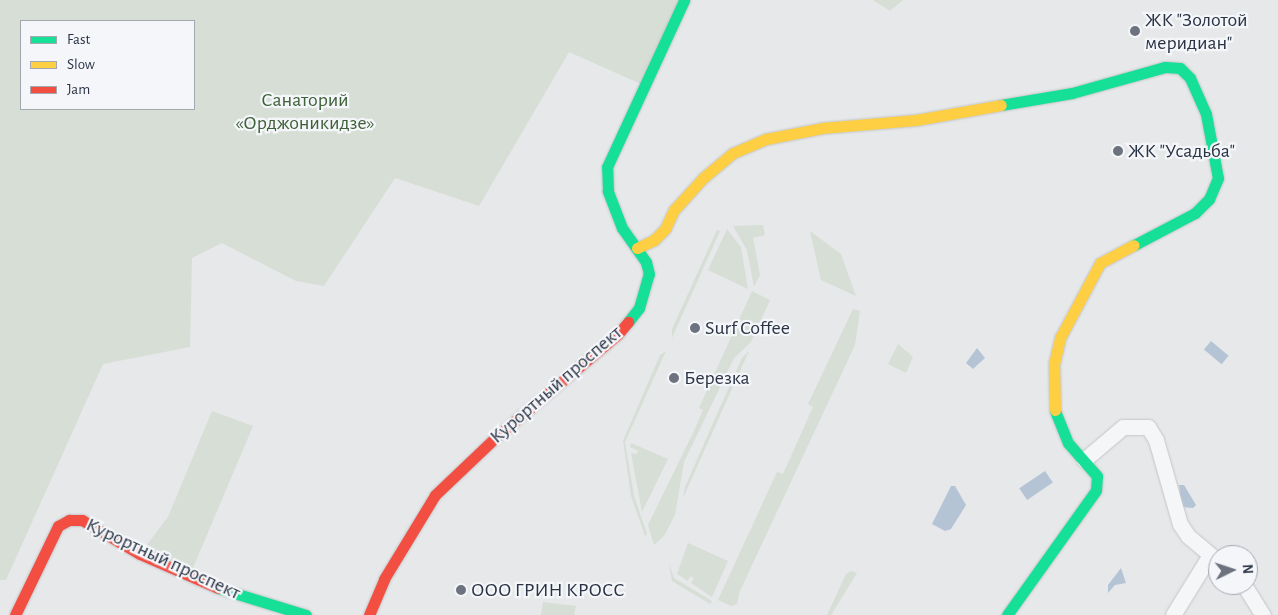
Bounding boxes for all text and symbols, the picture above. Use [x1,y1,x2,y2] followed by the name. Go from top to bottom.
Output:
[1145,8,1248,55] place label: ЖК "Золотой меридиан"
[20,20,195,110] legend
[1129,25,1141,37] marker: ЖК "Золотой меридиан"
[67,32,90,47] text: Fast
[67,57,95,72] text: Slow
[67,82,90,97] text: Jam
[235,88,375,135] park label: Санаторий «Орджоникидзе»
[1128,139,1235,163] place label: ЖК "Усадьба"
[1112,145,1124,157] marker: ЖК "Усадьба"
[705,316,790,340] place label: Surf Coffee
[485,321,627,449] street label: Курортный проспект
[689,322,701,334] marker: Surf Coffee
[684,366,750,390] place label: Березка
[668,372,680,384] marker: Березка
[82,513,244,605] street label: Курортный проспект
[1208,545,1258,595] north arrow
[1240,564,1254,574] text: N
[471,578,624,602] place label: ООО ГРИН КРОСС
[455,584,467,596] marker: ООО ГРИН КРОСС

